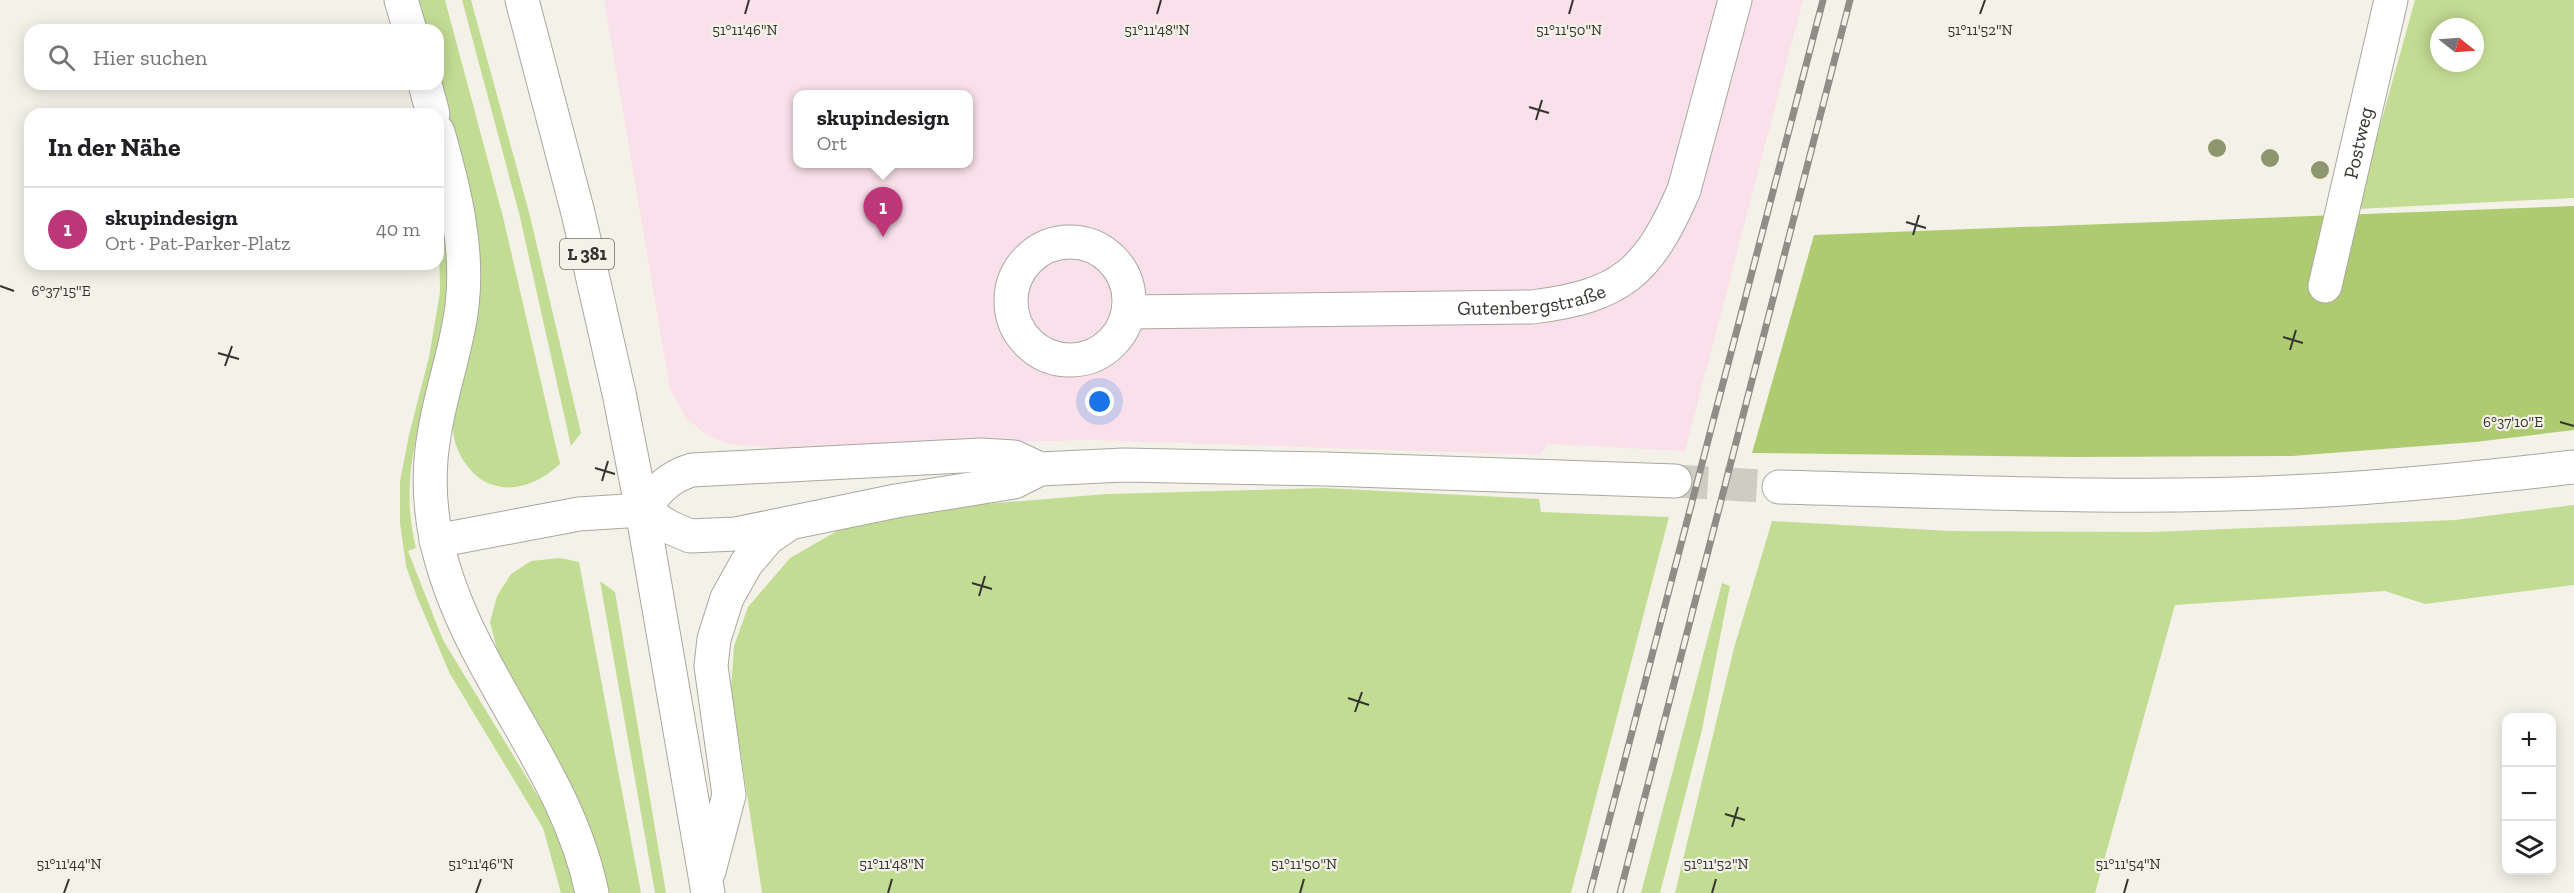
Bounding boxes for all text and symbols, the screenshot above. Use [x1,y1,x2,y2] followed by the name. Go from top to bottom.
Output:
[2430,18,2484,72] north arrow
[712,21,778,39] text: 51°11'46"N
[1124,21,1190,39] text: 51°11'48"N
[1536,21,1602,39] text: 51°11'50"N
[1947,21,2013,39] text: 51°11'52"N
[24,24,444,90] search box
[45,41,78,74] icon: search
[93,44,207,71] text: Hier suchen
[793,90,973,168] popup
[817,104,949,131] text: skupindesign
[2338,104,2378,181] street label: Postweg
[48,131,180,163] text: In der Nähe
[817,131,847,155] text: Ort
[864,188,902,237] pin: 1
[105,204,238,231] text: skupindesign
[63,217,72,241] text: 1
[376,217,420,241] text: 40 m
[105,231,291,255] text: Ort · Pat-Parker-Platz
[560,239,614,269] road number: L 381
[1457,279,1609,320] street label: Gutenbergstraße
[31,282,91,300] text: 6°37'15"E
[1085,387,1114,416] your location
[2483,413,2543,431] text: 6°37'10"E
[2502,713,2556,875] map controls
[2502,713,2556,767] button: +
[2502,767,2556,821] button: −
[2502,821,2556,875] button: layers
[36,855,102,873] text: 51°11'44"N
[448,855,514,873] text: 51°11'46"N
[859,855,925,873] text: 51°11'48"N
[1271,855,1337,873] text: 51°11'50"N
[1683,855,1749,873] text: 51°11'52"N
[2095,855,2161,873] text: 51°11'54"N

